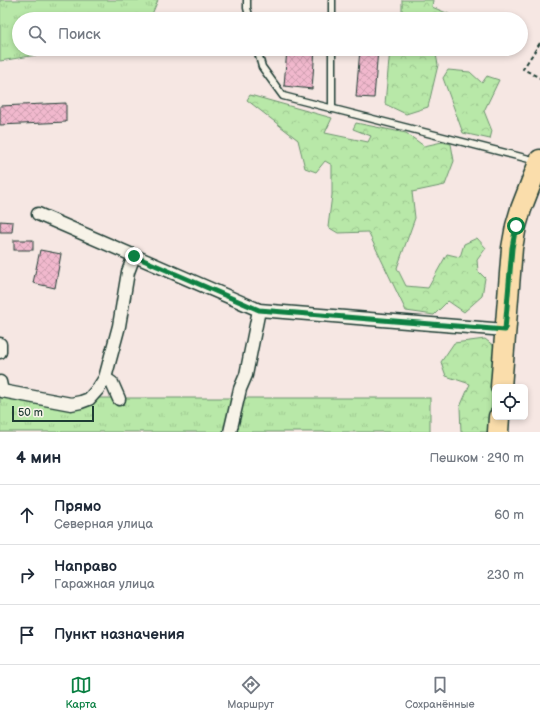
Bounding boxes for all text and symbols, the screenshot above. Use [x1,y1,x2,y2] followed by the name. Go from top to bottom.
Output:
[12,12,528,56] search box
[26,23,48,45] icon: search
[58,25,101,44] text: Поиск
[507,217,525,235] route start
[125,247,143,265] route end
[492,384,528,420] map controls
[492,384,528,420] button: locate
[12,404,94,423] scale bar
[18,406,43,419] text: 50 m
[16,448,61,468] text: 4 мин
[429,450,524,466] text: Пешком · 290 m
[54,497,101,516] text: Прямо
[16,504,38,526] icon: ahead
[494,507,524,523] text: 60 m
[54,516,153,532] text: Северная улица
[54,557,117,576] text: Направо
[16,564,38,586] icon: right
[487,567,524,583] text: 230 m
[54,576,155,592] text: Гаражная улица
[16,624,38,646] icon: arrive
[54,625,185,644] text: Пункт назначения
[65,674,96,711] tab: Карта
[227,674,274,711] tab: Маршрут
[405,674,475,711] tab: Сохранённые

